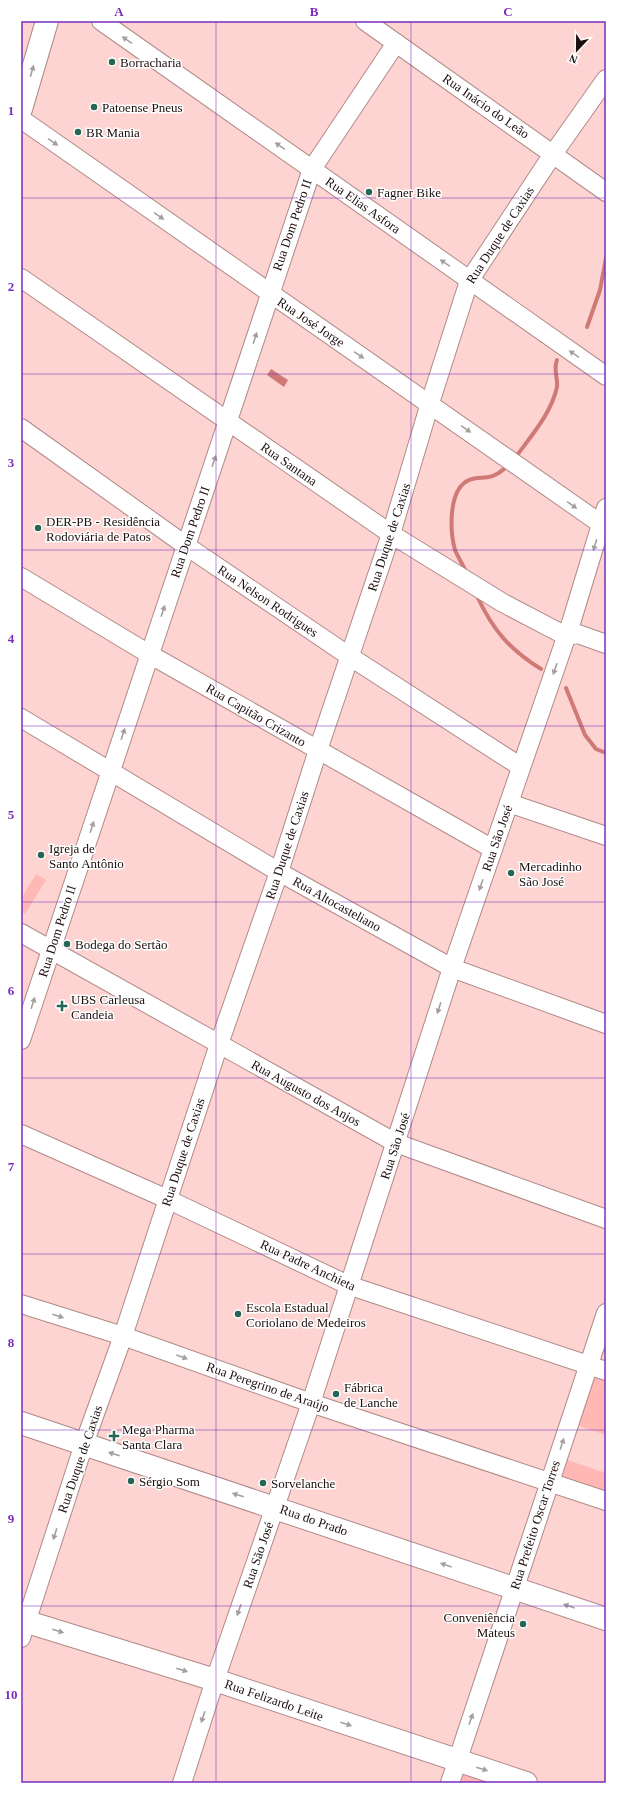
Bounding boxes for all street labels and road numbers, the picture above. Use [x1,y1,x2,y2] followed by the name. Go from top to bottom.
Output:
[440,71,532,141] street label: Rua Inácio do Leão
[323,174,404,237] street label: Rua Elias Asfora
[269,177,315,273] street label: Rua Dom Pedro II
[463,184,537,286] street label: Rua Duque de Caxias
[275,294,348,350] street label: Rua José Jorge
[258,439,320,489] street label: Rua Santana
[364,481,414,593] street label: Rua Duque de Caxias
[167,484,213,580] street label: Rua Dom Pedro II
[215,562,321,640] street label: Rua Nelson Rodrigues
[203,680,309,750] street label: Rua Capitão Crizanto
[262,789,312,901] street label: Rua Duque de Caxias
[479,803,515,873] street label: Rua São José
[290,874,384,934] street label: Rua Altocasteliano
[35,883,79,979] street label: Rua Dom Pedro II
[249,1057,363,1129] street label: Rua Augusto dos Anjos
[158,1096,208,1208] street label: Rua Duque de Caxias
[377,1111,413,1181] street label: Rua São José
[258,1236,358,1294] street label: Rua Padre Anchieta
[205,1359,331,1415] street label: Rua Peregrino de Araújo
[55,1403,105,1515] street label: Rua Duque de Caxias
[507,1459,563,1591] street label: Rua Prefeito Oscar Torres
[278,1501,350,1539] street label: Rua do Prado
[240,1520,276,1590] street label: Rua São José
[223,1676,325,1724] street label: Rua Felizardo Leite

